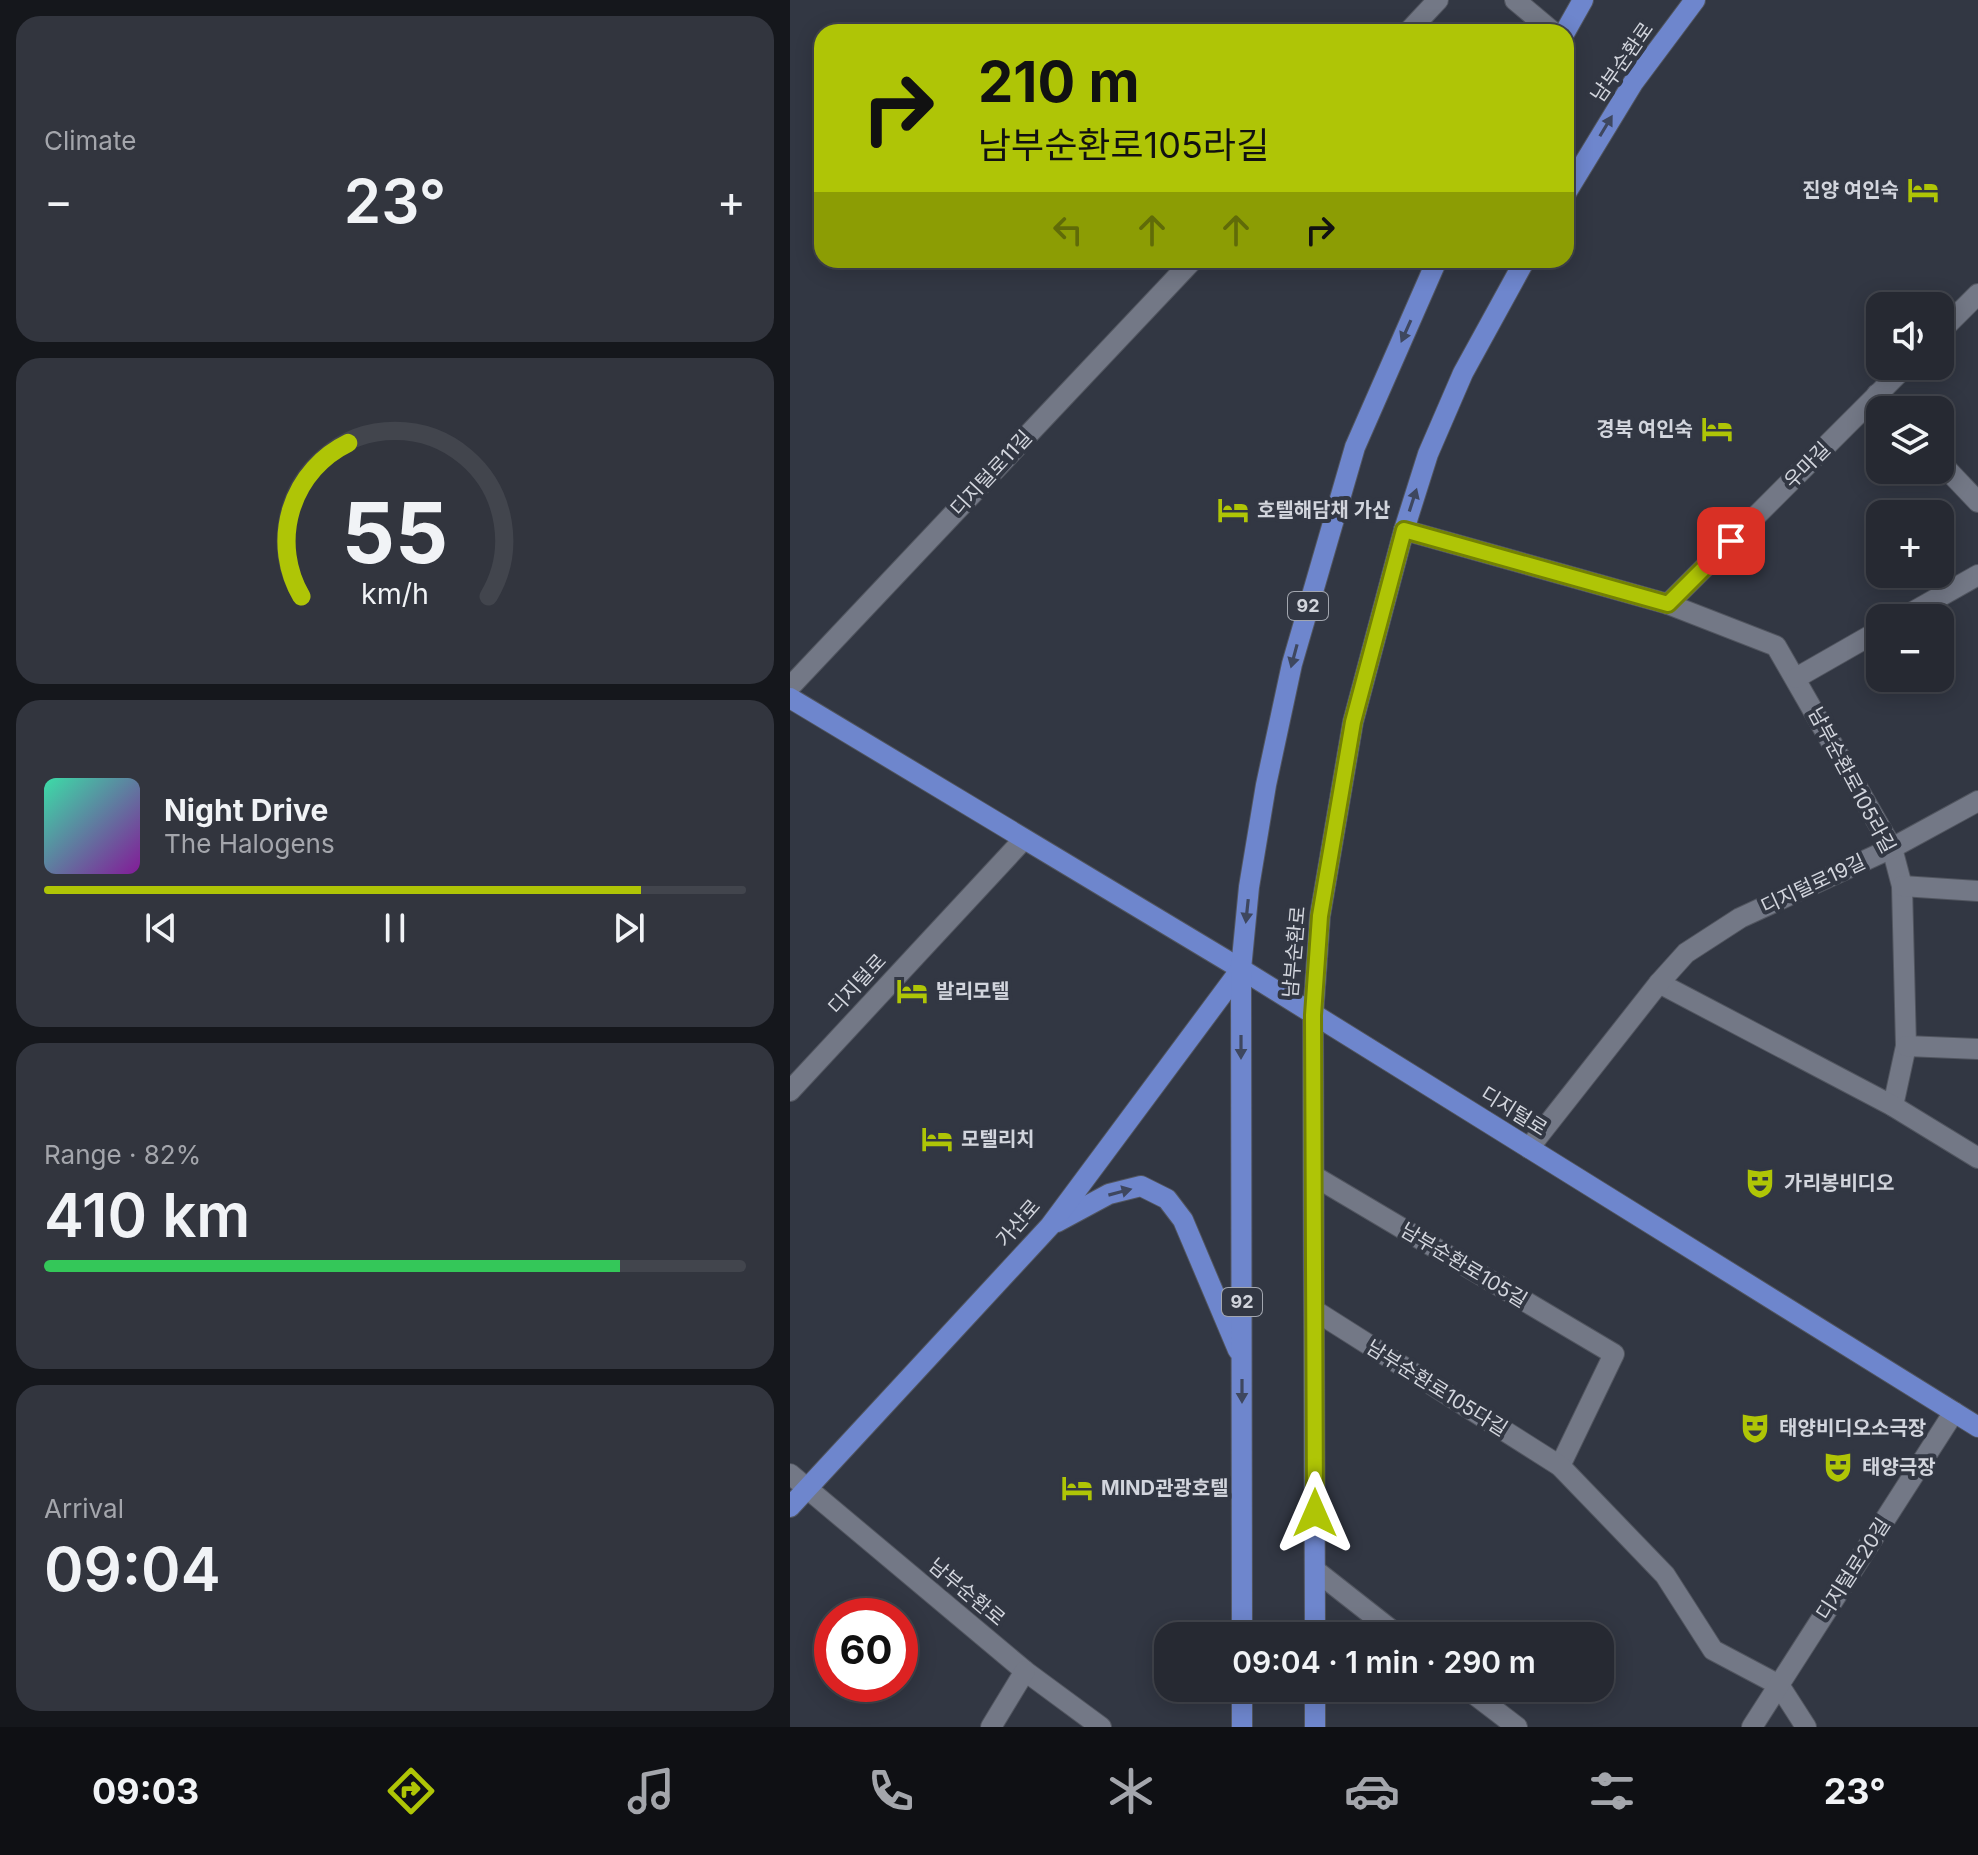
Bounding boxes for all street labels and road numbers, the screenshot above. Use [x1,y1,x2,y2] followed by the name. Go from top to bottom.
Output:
[1586,17,1658,107] street label: 남부순환로
[945,425,1037,521] street label: 디지털로11길
[1779,437,1835,493] street label: 우마길
[1288,592,1328,620] road number: 92
[1803,703,1901,857] street label: 남부순환로105라길
[1757,849,1869,919] street label: 디지털로19길
[1278,905,1310,999] street label: 남부순환로
[823,949,891,1019] street label: 디지털로
[1476,1081,1552,1141] street label: 디지털로
[991,1194,1045,1252] street label: 가산로
[1396,1218,1532,1312] street label: 남부순환로105길
[1222,1288,1262,1316] road number: 92
[1362,1335,1512,1441] street label: 남부순환로105다길
[1811,1513,1895,1625] street label: 디지털로20길
[924,1553,1010,1631] street label: 남부순환로

